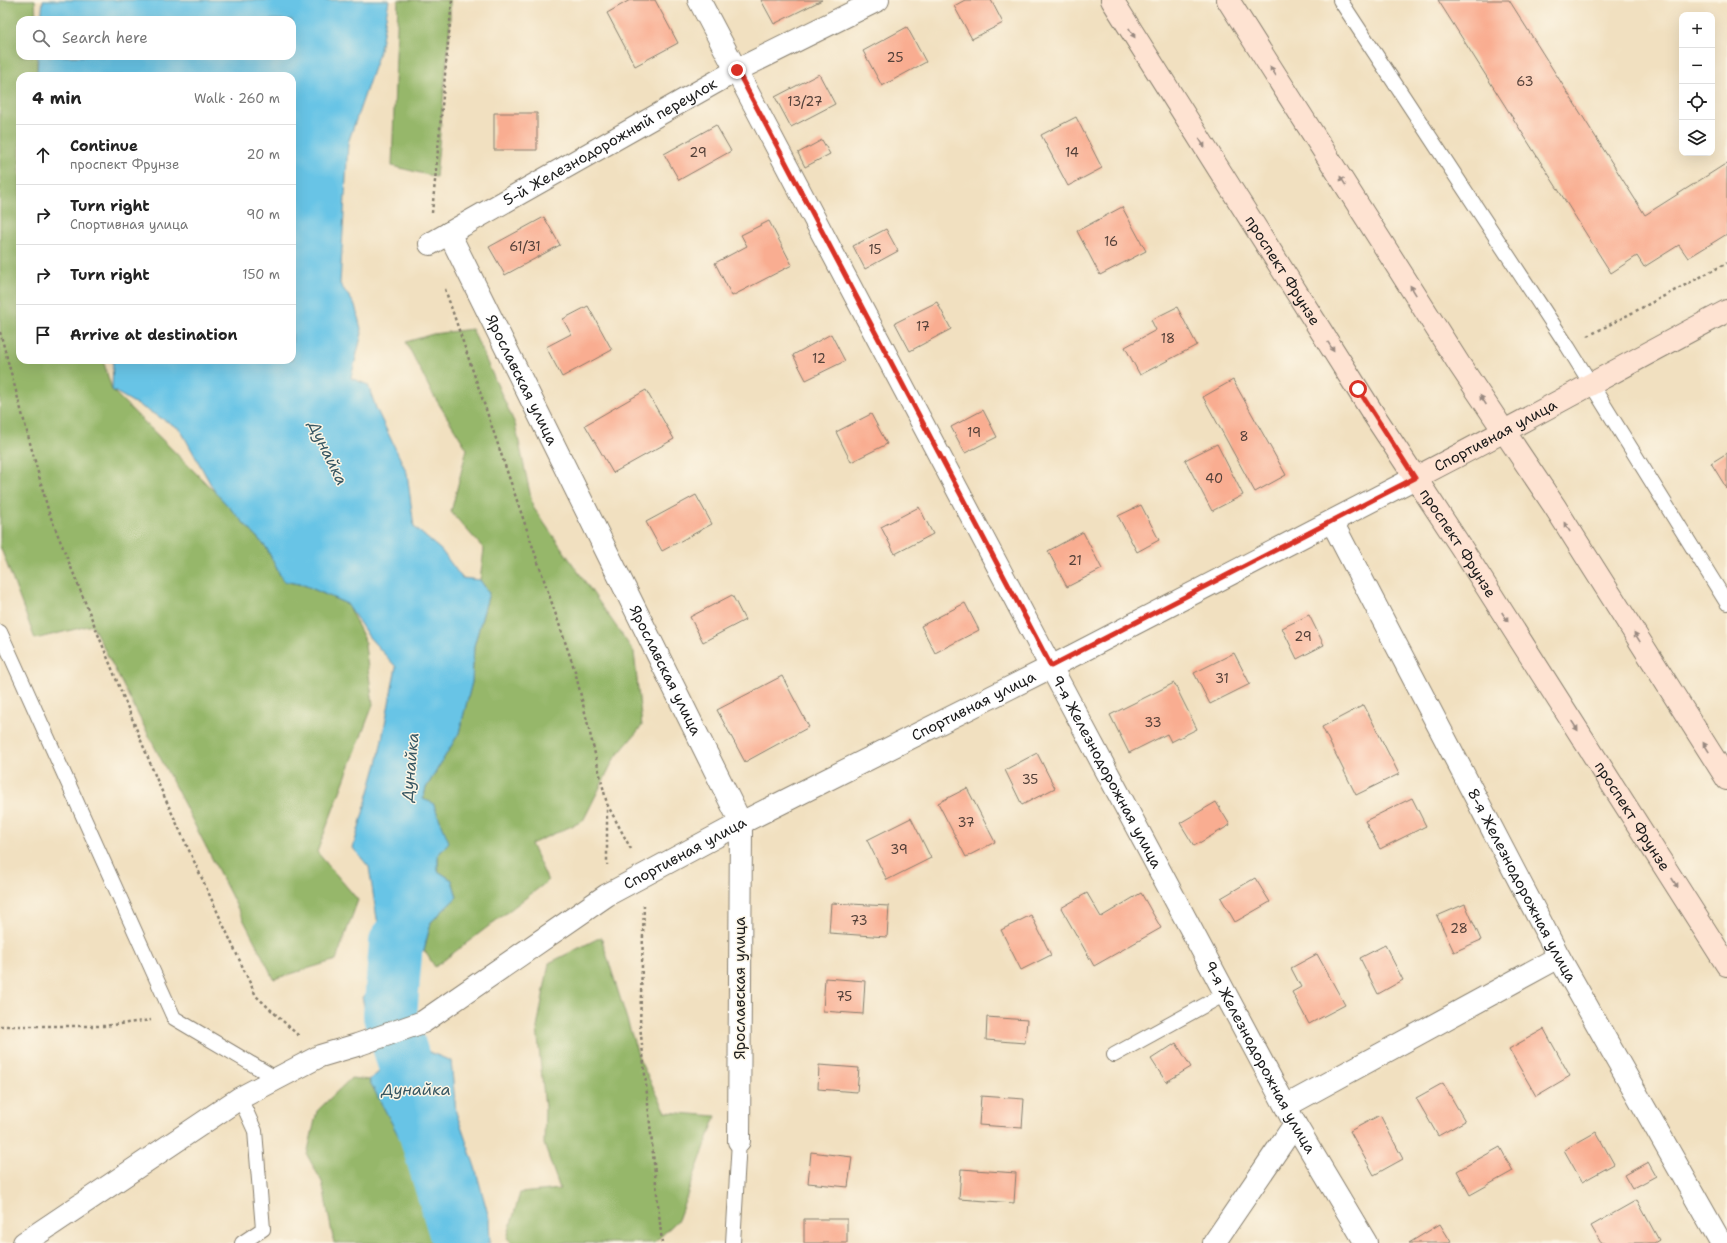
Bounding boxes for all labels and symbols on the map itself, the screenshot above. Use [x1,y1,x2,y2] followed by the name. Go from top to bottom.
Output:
[1129,27,1136,39] one-way arrow
[887,49,903,66] house number: 25
[728,61,746,79] route end
[1270,65,1277,77] one-way arrow
[500,73,720,210] street label: 5-й Железнодорожный переулок
[1516,73,1534,90] house number: 63
[787,93,823,110] house number: 13/27
[1198,138,1206,148] one-way arrow
[689,144,707,161] house number: 29
[1065,144,1079,161] house number: 14
[1339,176,1347,186] one-way arrow
[1241,212,1325,329] street label: проспект Фрунзе
[1104,233,1118,250] house number: 16
[509,238,541,255] house number: 61/31
[868,241,882,258] house number: 15
[1409,285,1416,296] one-way arrow
[481,311,563,449] street label: Ярославская улица
[916,318,930,335] house number: 17
[1161,330,1175,347] house number: 18
[1327,342,1335,353] one-way arrow
[812,350,826,367] house number: 12
[1349,380,1367,398] route start
[1431,394,1561,476] street label: Спортивная улица
[1479,395,1487,405] one-way arrow
[303,416,353,489] water label: Дунайка
[967,424,981,441] house number: 19
[1239,428,1249,445] house number: 8
[1205,470,1223,487] house number: 40
[1415,485,1501,602] street label: проспект Фрунзе
[1563,522,1571,532] one-way arrow
[1068,552,1082,569] house number: 21
[625,602,706,739] street label: Ярославская улица
[1502,611,1509,623] one-way arrow
[1294,628,1312,645] house number: 29
[1633,631,1640,643] one-way arrow
[908,666,1040,746] street label: Спортивная улица
[1215,670,1229,687] house number: 31
[1047,672,1167,873] street label: 9-я Железнодорожная улица
[1144,714,1162,731] house number: 33
[1571,721,1579,731] one-way arrow
[396,732,423,803] water label: Дунайка
[1702,741,1710,752] one-way arrow
[1590,758,1675,875] street label: проспект Фрунзе
[1022,771,1038,788] house number: 35
[1463,785,1582,986] street label: 8-я Железнодорожная улица
[620,812,750,894] street label: Спортивная улица
[957,814,975,831] house number: 37
[890,841,908,858] house number: 39
[1671,878,1679,888] one-way arrow
[850,912,868,929] house number: 73
[730,916,750,1059] street label: Ярославская улица
[1450,920,1468,937] house number: 28
[1200,957,1321,1158] street label: 9-я Железнодорожная улица
[836,988,852,1005] house number: 75
[380,1079,451,1100] water label: Дунайка

